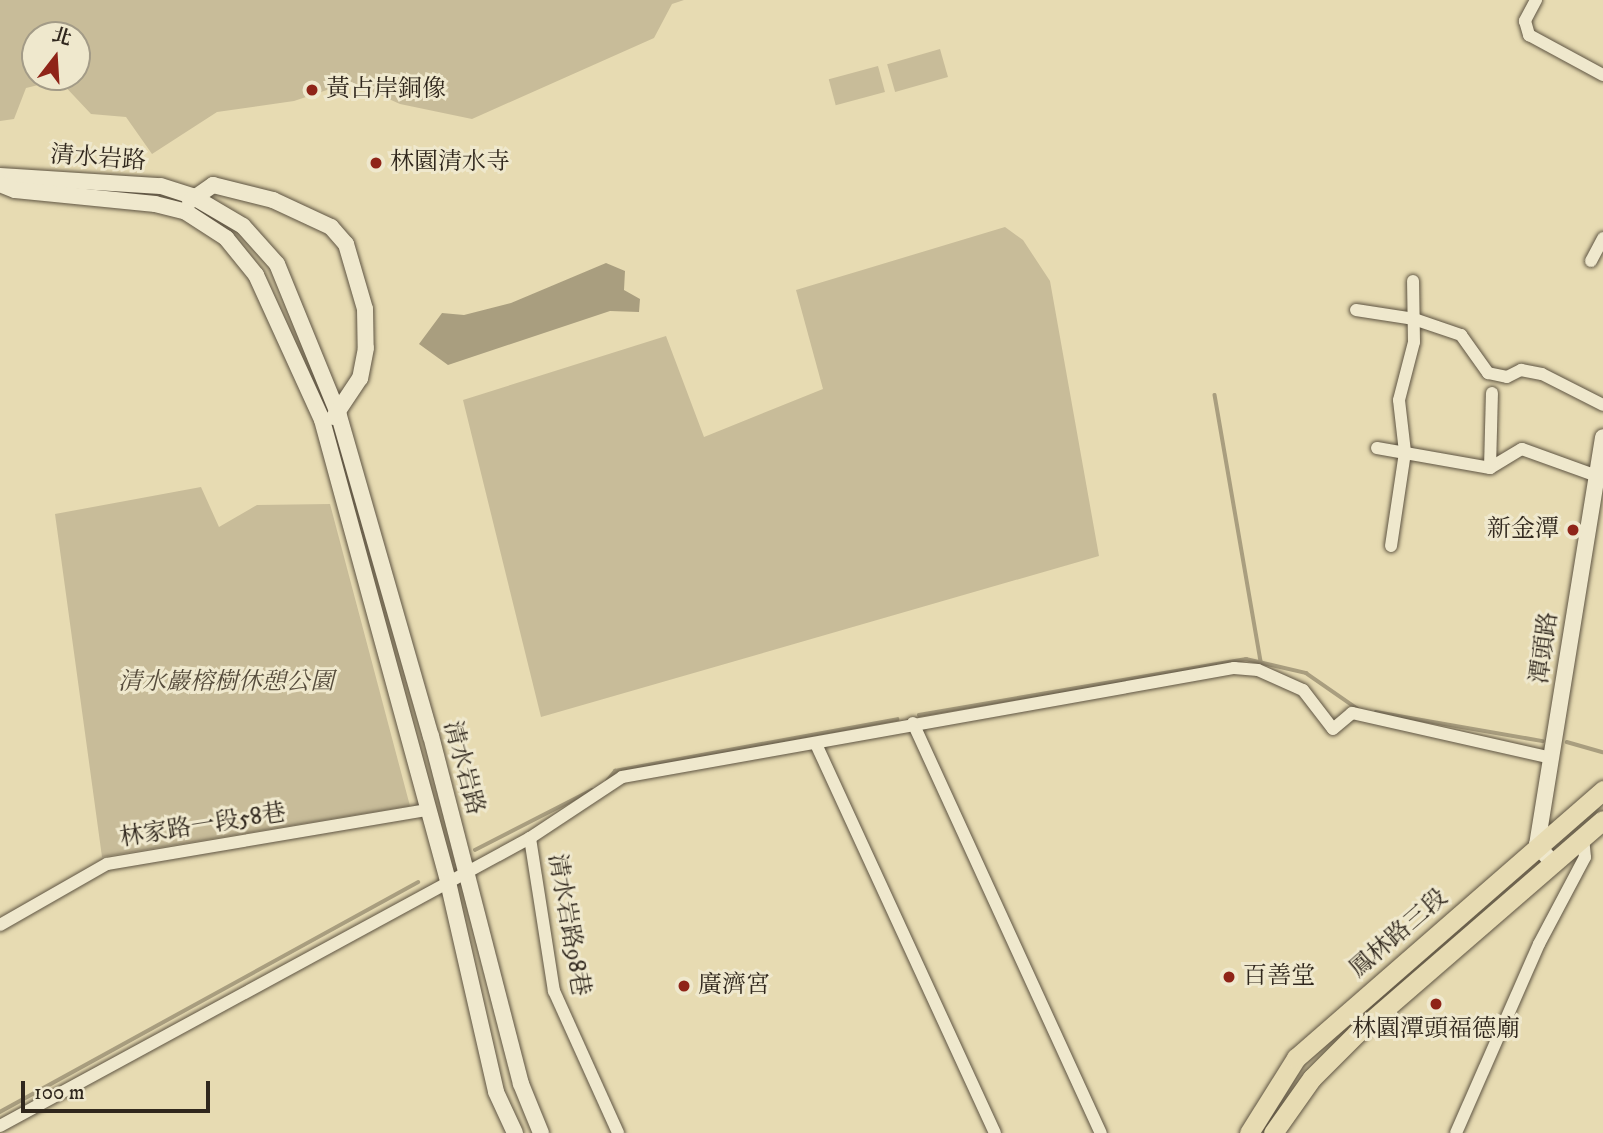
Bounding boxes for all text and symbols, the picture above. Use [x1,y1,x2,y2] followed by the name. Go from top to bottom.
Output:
[21,21,91,91] north arrow
[49,24,74,51] text: 北
[326,76,446,104] place label: 黃占岸銅像
[304,82,320,98] marker: 黃占岸銅像
[49,141,147,177] street label: 清水岩路
[390,149,510,177] place label: 林園清水寺
[368,155,384,171] marker: 林園清水寺
[1487,516,1559,544] place label: 新金潭
[1565,522,1581,538] marker: 新金潭
[1526,610,1564,686] street label: 潭頭路
[118,669,334,697] park label: 清水巖榕樹休憩公園
[437,718,489,818] street label: 清水岩路
[118,799,288,853] street label: 林家路一段58巷
[541,852,595,998] street label: 清水岩路98巷
[1344,884,1454,984] street label: 鳳林路三段
[1243,963,1315,991] place label: 百善堂
[1221,969,1237,985] marker: 百善堂
[698,972,770,1000] place label: 廣濟宮
[676,978,692,994] marker: 廣濟宮
[1428,996,1444,1012] marker: 林園潭頭福德廟
[1352,1016,1520,1044] place label: 林園潭頭福德廟
[24,1066,214,1110] scale bar
[34,1080,85,1106] text: 100 m

